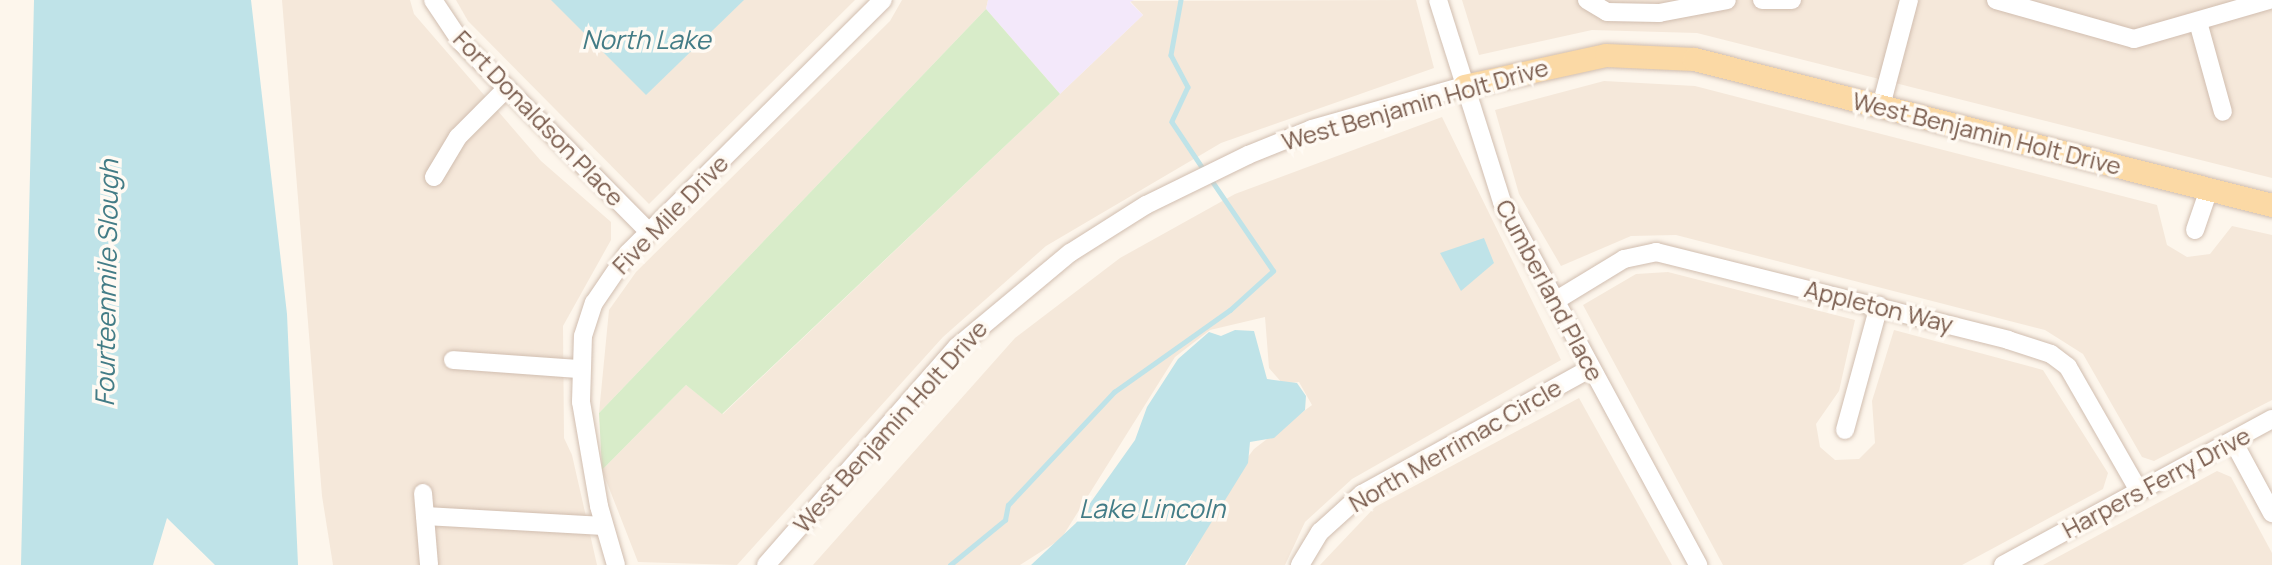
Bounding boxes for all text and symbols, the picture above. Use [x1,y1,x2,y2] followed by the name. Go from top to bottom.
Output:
[448,24,630,212] street label: Fort Donaldson Place
[581,24,711,56] water label: North Lake
[1278,52,1552,156] street label: West Benjamin Holt Drive
[1850,86,2124,180] street label: West Benjamin Holt Drive
[606,148,734,280] street label: Five Mile Drive
[89,159,125,407] water label: Fourteenmile Slough
[1490,194,1610,386] street label: Cumberland Place
[1802,274,1956,338] street label: Appleton Way
[787,314,993,538] street label: West Benjamin Holt Drive
[1344,372,1566,518] street label: North Merrimac Circle
[2057,420,2255,544] street label: Harpers Ferry Drive
[1079,493,1225,525] water label: Lake Lincoln

